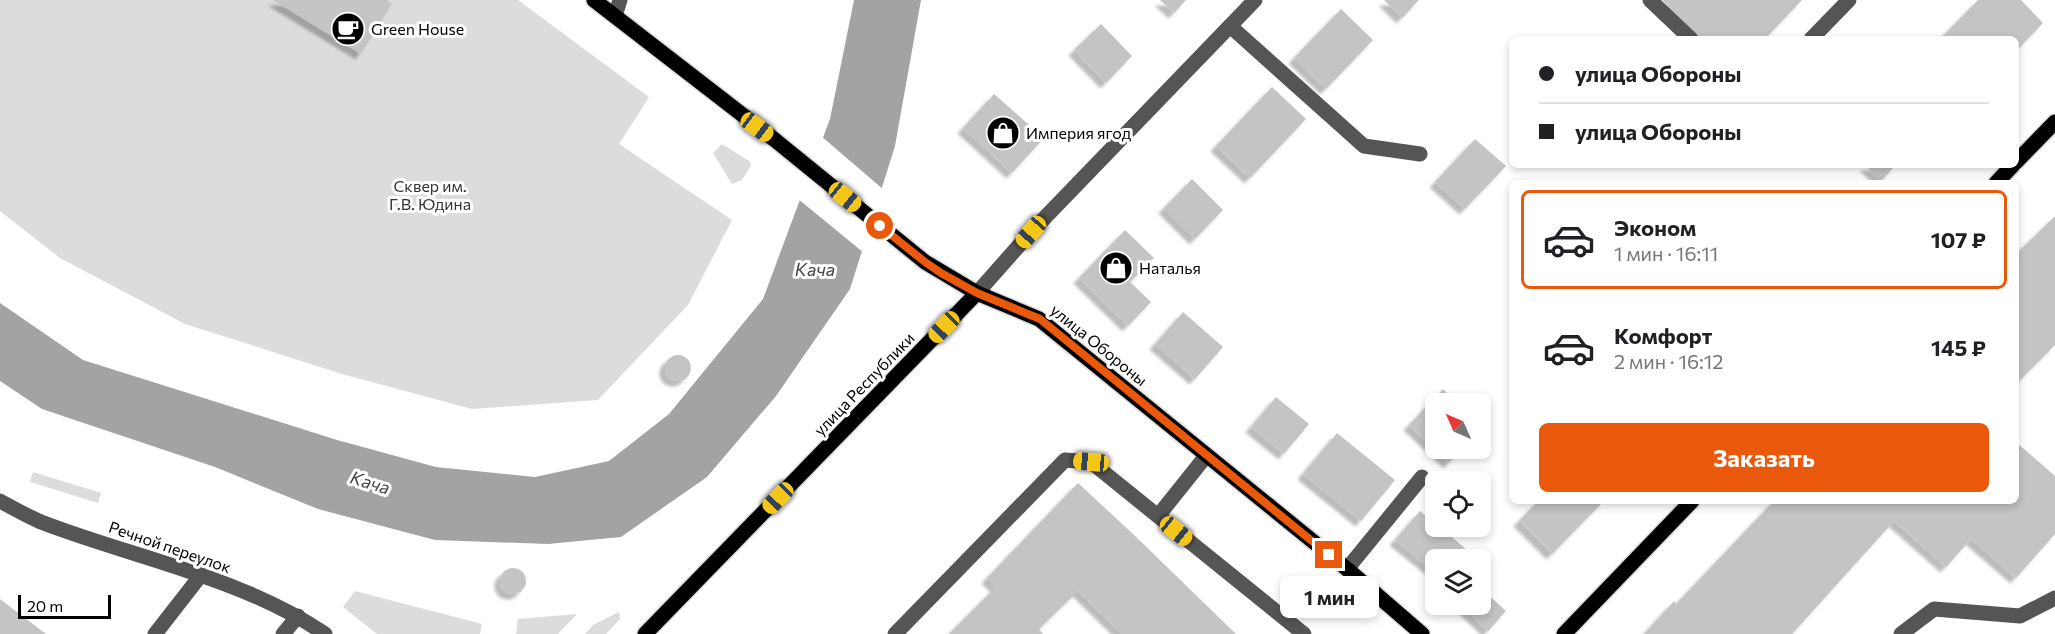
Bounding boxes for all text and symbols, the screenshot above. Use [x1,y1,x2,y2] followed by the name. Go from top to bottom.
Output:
[330,11,366,47] cafe icon: Green House
[371,19,464,38] place label: Green House
[1575,60,1741,87] text: улица Обороны
[737,109,777,145] car
[985,115,1021,151] shop icon: Империя ягод
[1575,118,1741,145] text: улица Обороны
[1026,123,1132,142] place label: Империя ягод
[389,176,471,213] park label: Сквер им. Г.В. Юдина
[825,179,865,215] car
[866,212,893,239] route start
[1012,213,1050,251] car
[1542,213,1596,267] icon: car
[1614,214,1696,241] text: Эконом
[1931,226,1986,253] text: 107 ₽
[1614,241,1718,265] text: 1 мин · 16:11
[1098,250,1134,286] shop icon: Наталья
[795,258,835,280] water label: Кача
[1139,258,1201,277] place label: Наталья
[1047,300,1151,389] street label: улица Обороны
[925,308,963,346] car
[1542,321,1596,375] icon: car
[1614,322,1712,349] text: Комфорт
[810,328,918,439] street label: улица Республики
[1931,334,1986,361] text: 145 ₽
[1614,349,1723,373] text: 2 мин · 16:12
[1425,393,1491,459] north arrow
[1425,393,1491,615] map controls
[1539,423,1989,492] button: Заказать
[1072,451,1110,473] car
[348,466,393,498] water label: Кача
[1425,471,1491,537] button: locate
[759,479,797,517] car
[1156,513,1196,549] car
[107,517,234,576] street label: Речной переулок
[1315,541,1342,568] route end
[1425,549,1491,615] button: layers
[1280,576,1378,618] callout: 1 мин
[1304,585,1355,609] text: 1 мин
[18,592,111,620] scale bar
[27,596,63,615] text: 20 m

